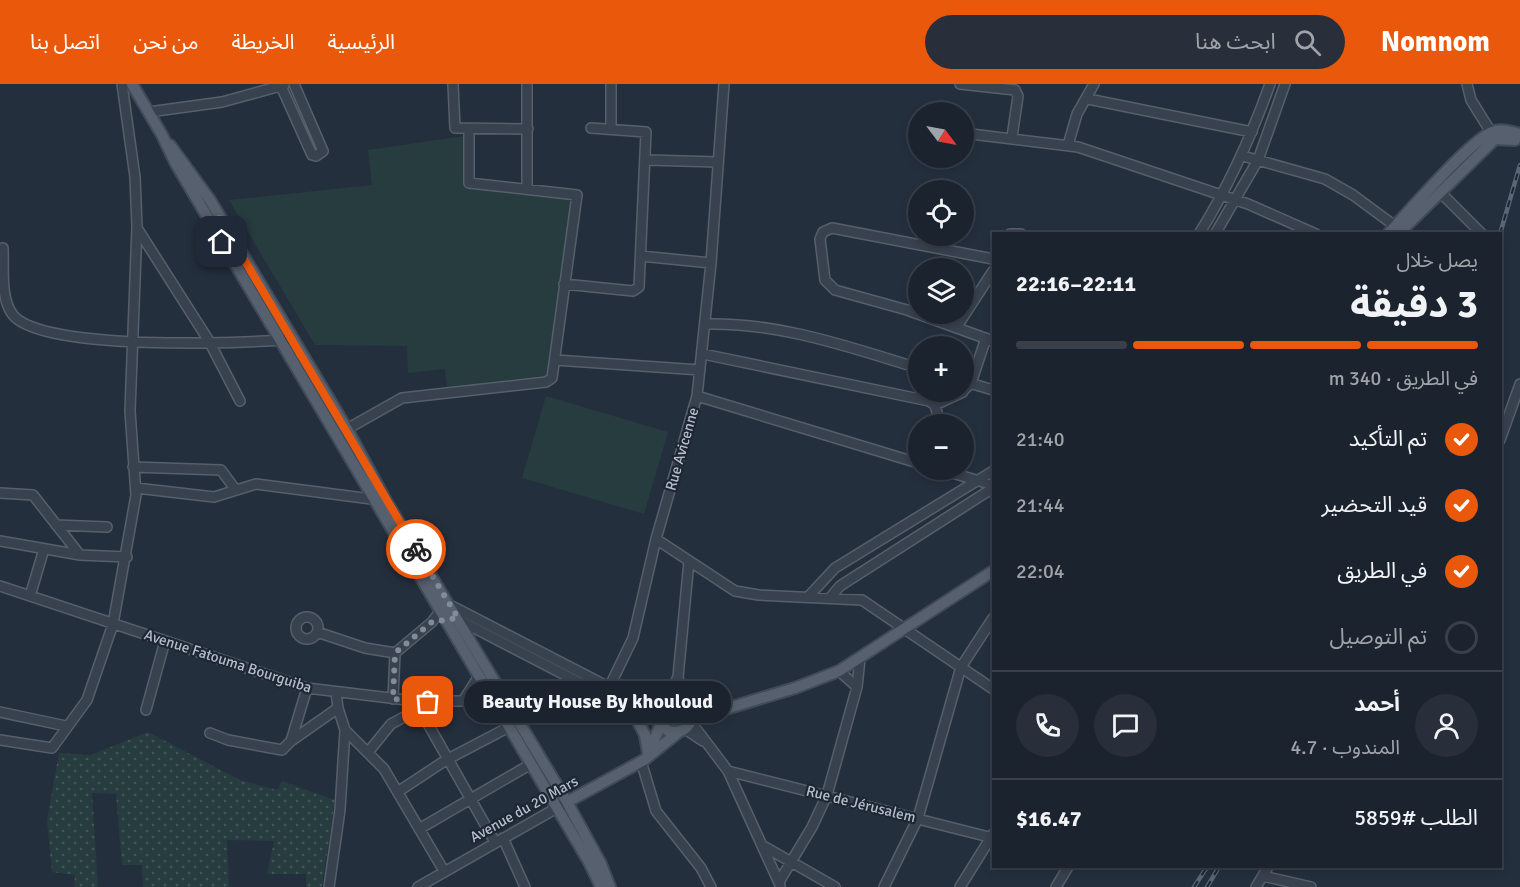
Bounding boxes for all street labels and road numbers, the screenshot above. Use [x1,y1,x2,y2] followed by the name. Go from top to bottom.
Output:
[662,405,702,493] street label: Rue Avicenne
[142,625,314,697] street label: Avenue Fatouma Bourguiba
[467,772,582,846] street label: Avenue du 20 Mars
[804,782,918,826] street label: Rue de Jérusalem

